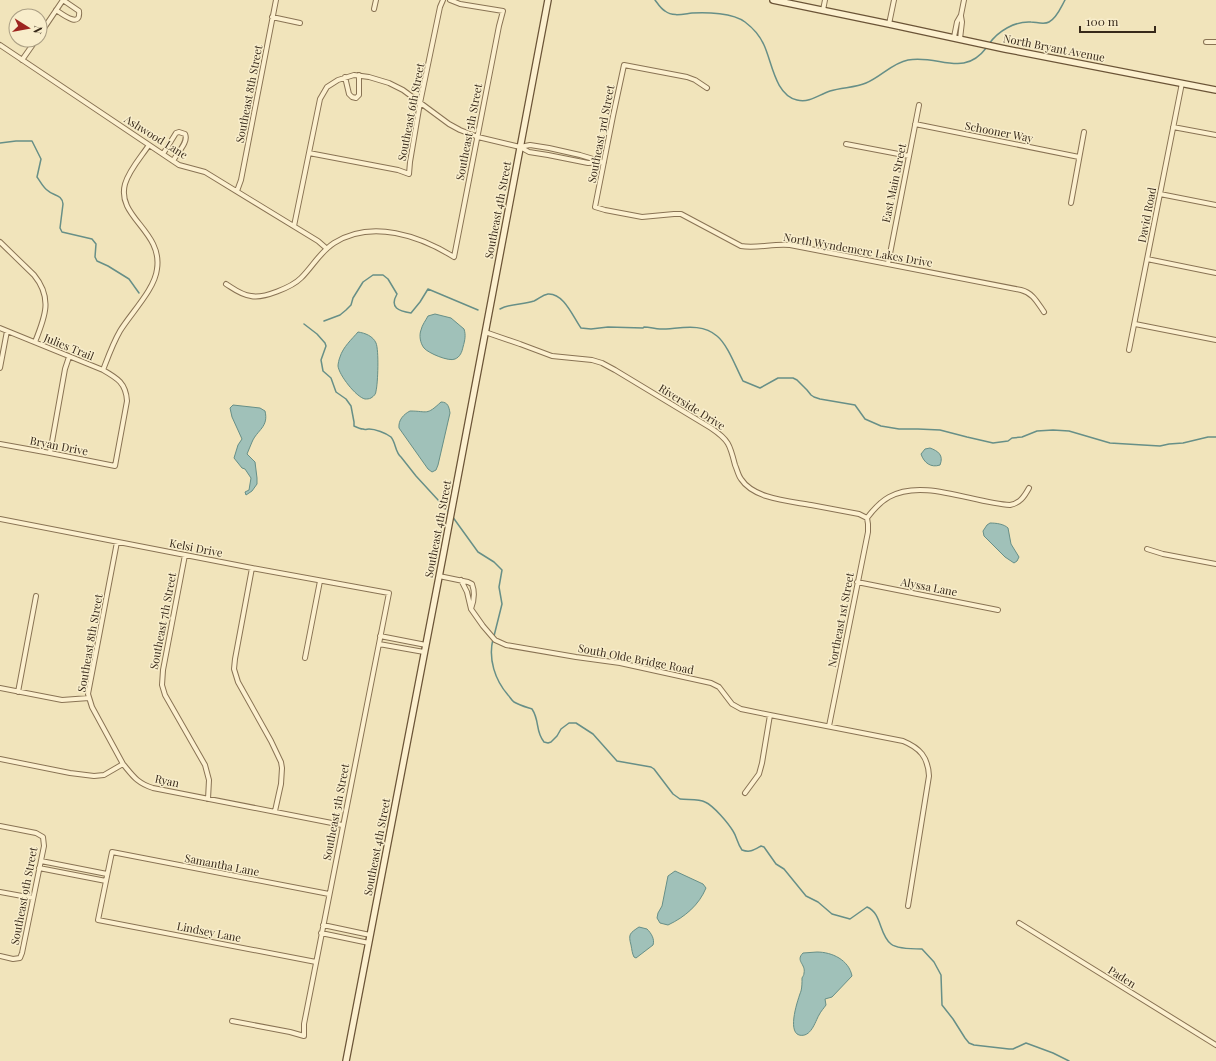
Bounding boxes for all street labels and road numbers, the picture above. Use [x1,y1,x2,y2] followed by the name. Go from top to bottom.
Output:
[1002,30,1107,65] street label: North Bryant Avenue
[232,44,265,144] street label: Southeast 8th Street
[394,62,427,162] street label: Southeast 6th Street
[452,82,485,182] street label: Southeast 5th Street
[584,84,617,184] street label: Southeast 3rd Street
[121,111,191,162] street label: Ashwood Lane
[964,118,1035,146] street label: Schooner Way
[878,142,909,224] street label: East Main Street
[481,160,514,260] street label: Southeast 4th Street
[1134,185,1159,244] street label: David Road
[782,229,934,270] street label: North Wyndemere Lakes Drive
[41,329,96,363] street label: Julies Trail
[656,380,729,433] street label: Riverside Drive
[29,433,90,459] street label: Bryan Drive
[421,479,454,579] street label: Southeast 4th Street
[168,535,224,560] street label: Kelsi Drive
[146,571,179,671] street label: Southeast 7th Street
[824,571,857,669] street label: Northeast 1st Street
[898,573,959,599] street label: Alyssa Lane
[73,593,106,693] street label: Southeast 8th Street
[577,640,696,677] street label: South Olde Bridge Road
[319,762,352,862] street label: Southeast 5th Street
[154,771,181,790] street label: Ryan
[360,797,393,897] street label: Southeast 4th Street
[7,846,40,946] street label: Southeast 9th Street
[183,850,261,879] street label: Samantha Lane
[176,918,243,945] street label: Lindsey Lane
[1105,962,1139,991] street label: Paden

